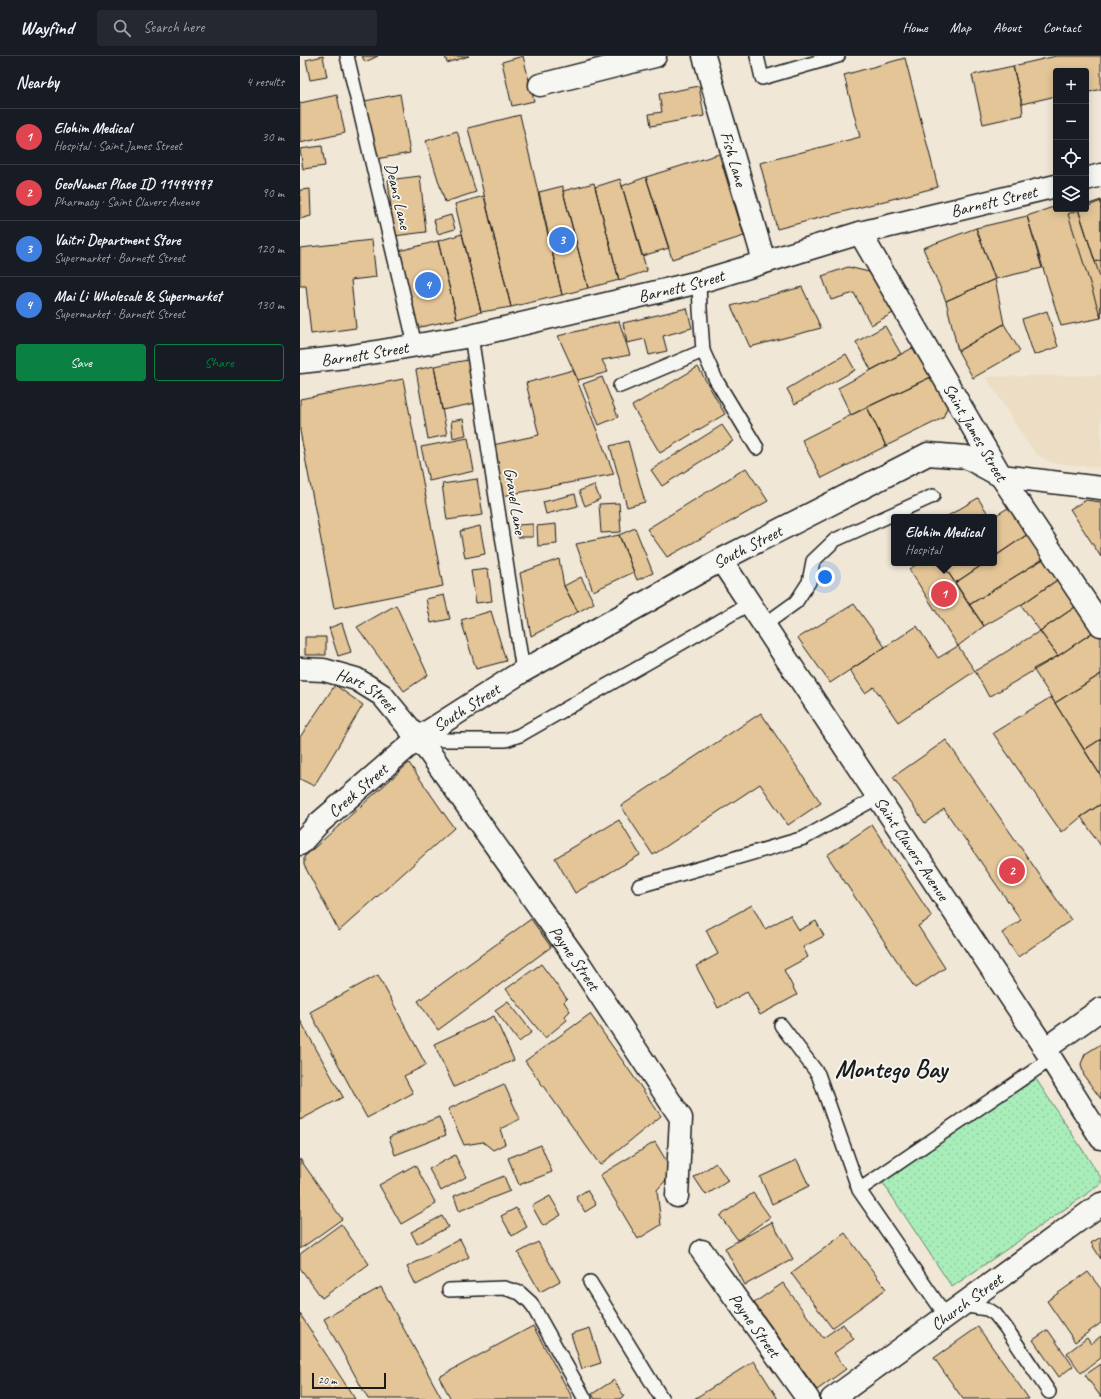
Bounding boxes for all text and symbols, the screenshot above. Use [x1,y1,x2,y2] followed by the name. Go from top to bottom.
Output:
[97,10,377,46] search box
[20,16,73,40] text: Wayfind
[111,17,133,39] icon: search
[143,18,204,37] text: Search here
[902,19,928,36] text: Home
[950,19,971,36] text: Map
[993,19,1021,36] text: About
[1043,19,1081,36] text: Contact
[1053,68,1089,212] map controls
[1053,68,1089,104] button: +
[16,72,59,93] text: Nearby
[246,74,284,90] text: 4 results
[1053,104,1089,140] button: −
[54,119,131,138] text: Elohim Medical
[26,129,32,145] text: 1
[262,129,284,145] text: 30 m
[716,129,752,190] street label: Fish Lane
[54,138,182,154] text: Hospital · Saint James Street
[1053,140,1089,176] button: locate
[380,161,416,233] street label: Deans Lane
[54,175,212,194] text: GeoNames Place ID 11494997
[1053,176,1089,212] button: layers
[948,180,1041,221] street label: Barnett Street
[26,185,32,201] text: 2
[262,185,284,201] text: 90 m
[54,194,199,210] text: Pharmacy · Saint Clavers Avenue
[549,225,575,255] pin: 3
[54,231,181,250] text: Vaitri Department Store
[26,241,32,257] text: 3
[256,241,284,257] text: 120 m
[54,250,185,266] text: Supermarket · Barnett Street
[636,264,729,307] street label: Barnett Street
[415,270,441,300] pin: 4
[54,287,222,306] text: Mai Li Wholesale & Supermarket
[26,297,32,313] text: 4
[256,297,284,313] text: 130 m
[54,306,185,322] text: Supermarket · Barnett Street
[320,336,412,370] street label: Barnett Street
[16,344,146,381] button: Save
[154,344,284,381] button: Share
[939,379,1013,487] street label: Saint James Street
[499,466,531,537] street label: Gravel Lane
[891,514,997,566] popup
[709,519,787,573] street label: South Street
[905,523,983,542] text: Elohim Medical
[905,542,941,558] text: Hospital
[815,567,835,587] your location
[931,579,957,609] pin: 1
[334,663,404,718] street label: Hart Street
[429,677,505,736] street label: South Street
[323,757,394,822] street label: Creek Street
[870,792,955,906] street label: Saint Clavers Avenue
[999,856,1025,886] pin: 2
[545,921,606,996] street label: Payne Street
[835,1053,949,1085] district label: Montego Bay
[926,1267,1008,1335] street label: Church Street
[725,1289,786,1363] street label: Payne Street
[312,1371,386,1390] scale bar
[318,1373,337,1387] text: 20 m

